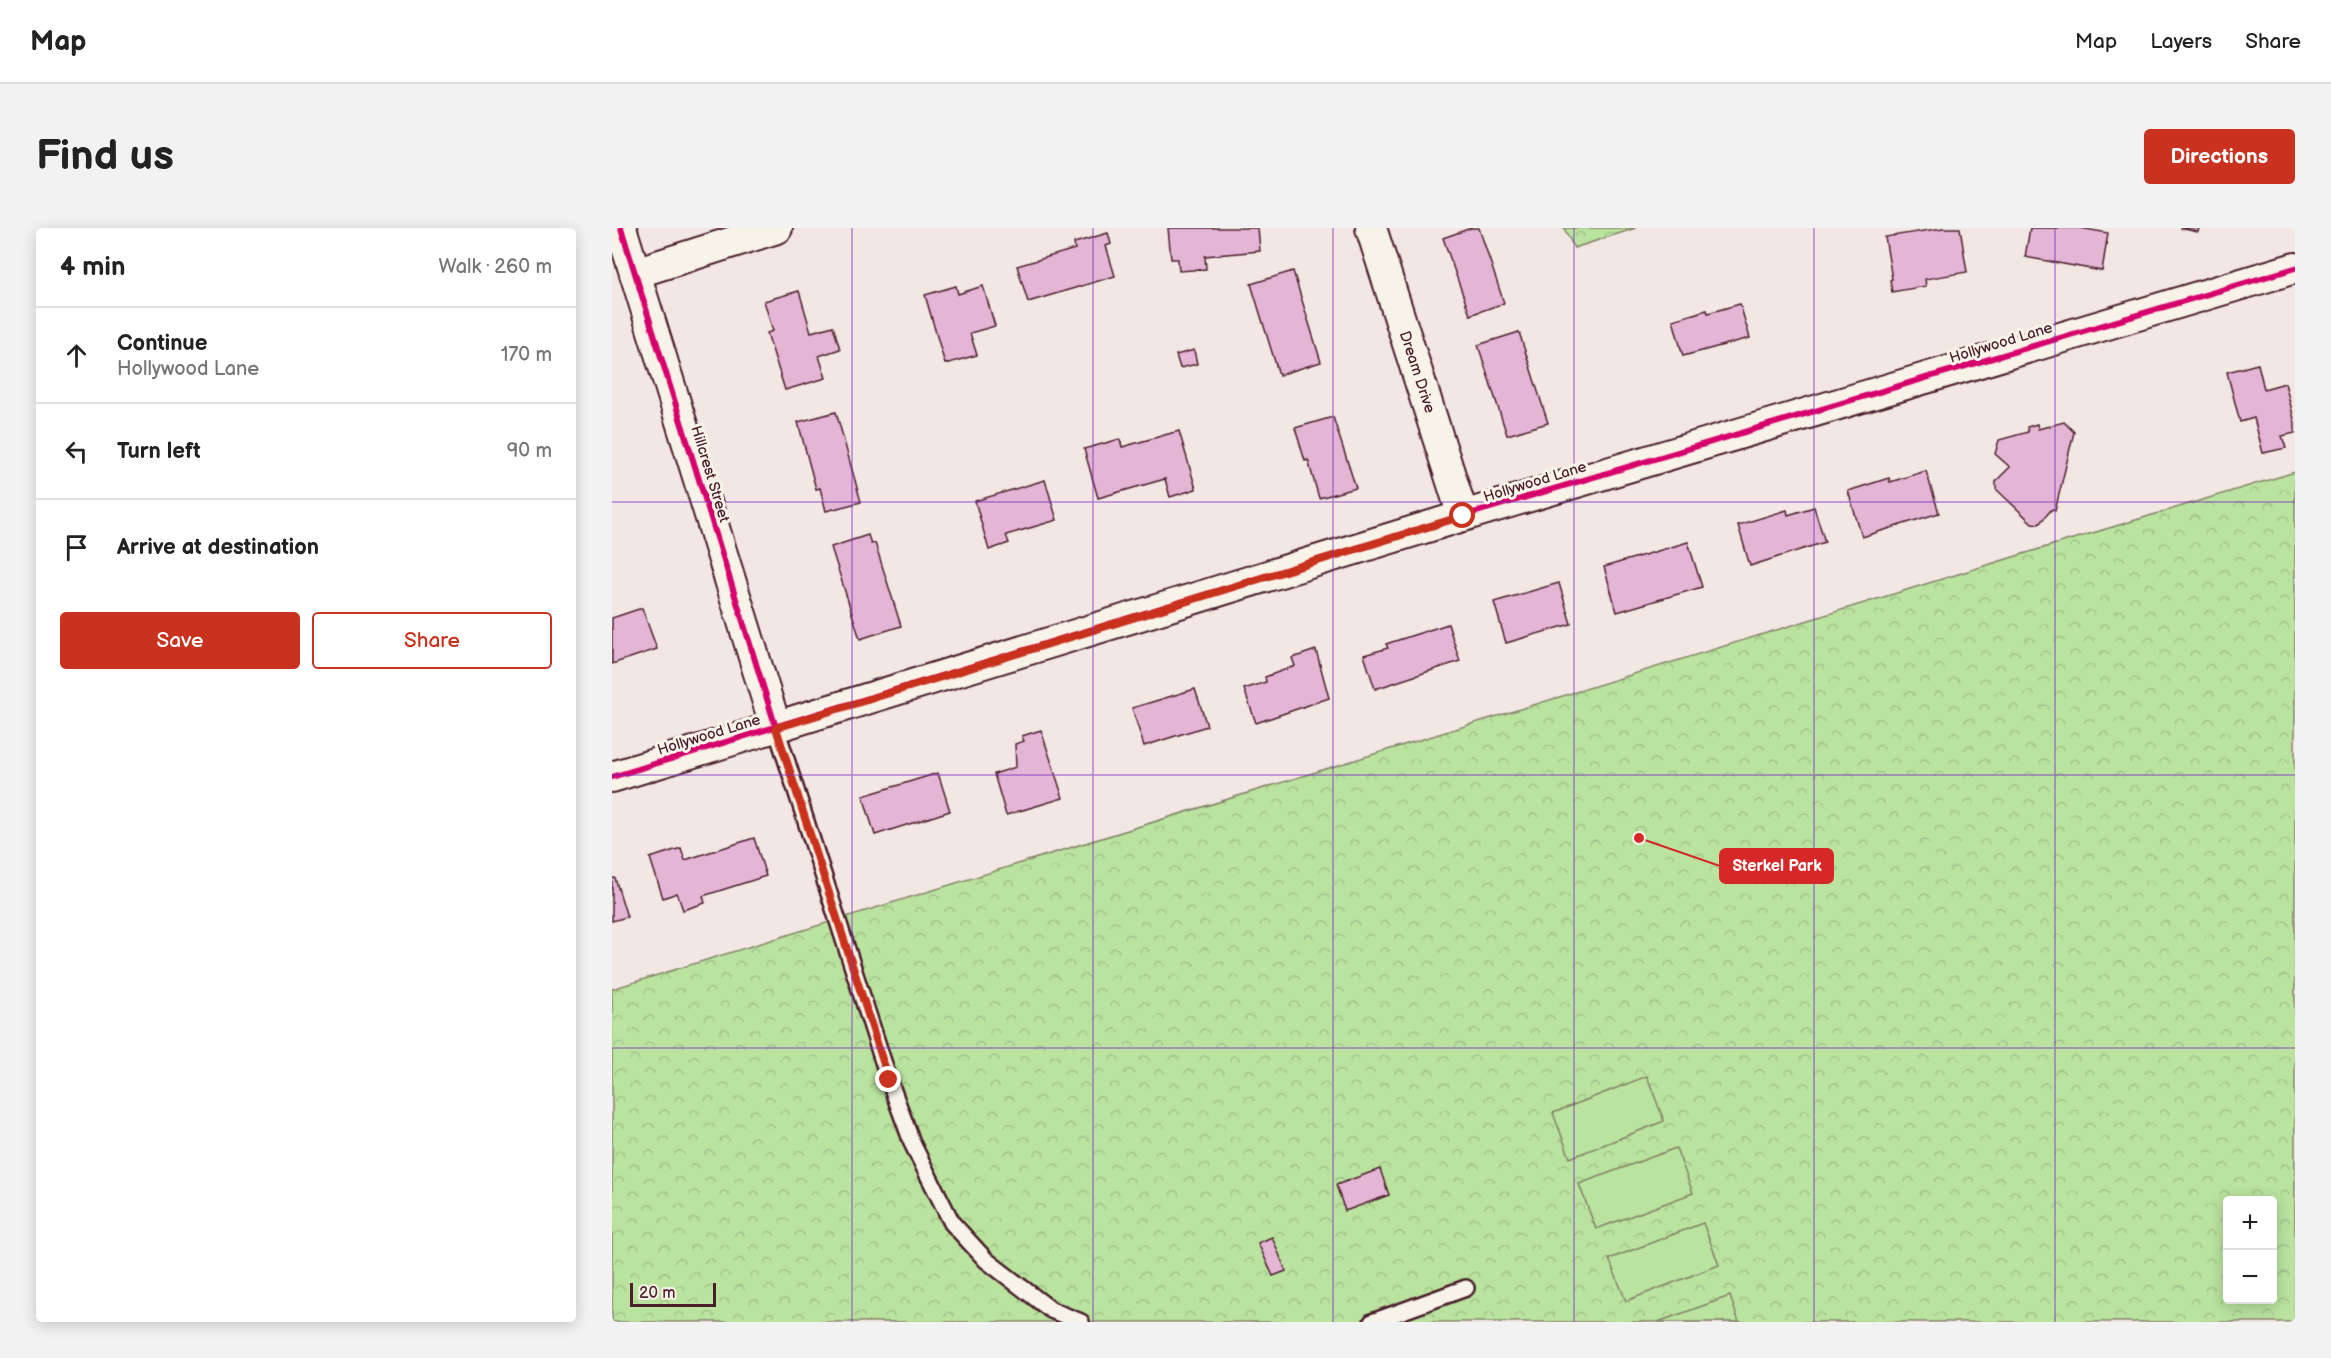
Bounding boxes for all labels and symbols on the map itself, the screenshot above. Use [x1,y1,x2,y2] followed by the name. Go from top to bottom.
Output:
[1947,318,2055,368] street label: Hollywood Lane
[1395,329,1439,416] street label: Dream Drive
[686,423,734,525] street label: Hillcrest Street
[1481,457,1589,507] street label: Hollywood Lane
[1449,502,1475,528] route start
[655,710,763,760] street label: Hollywood Lane
[1720,849,1833,883] callout: Sterkel Park
[1732,857,1822,876] text: Sterkel Park
[875,1066,901,1092] route end
[630,1280,716,1308] scale bar

